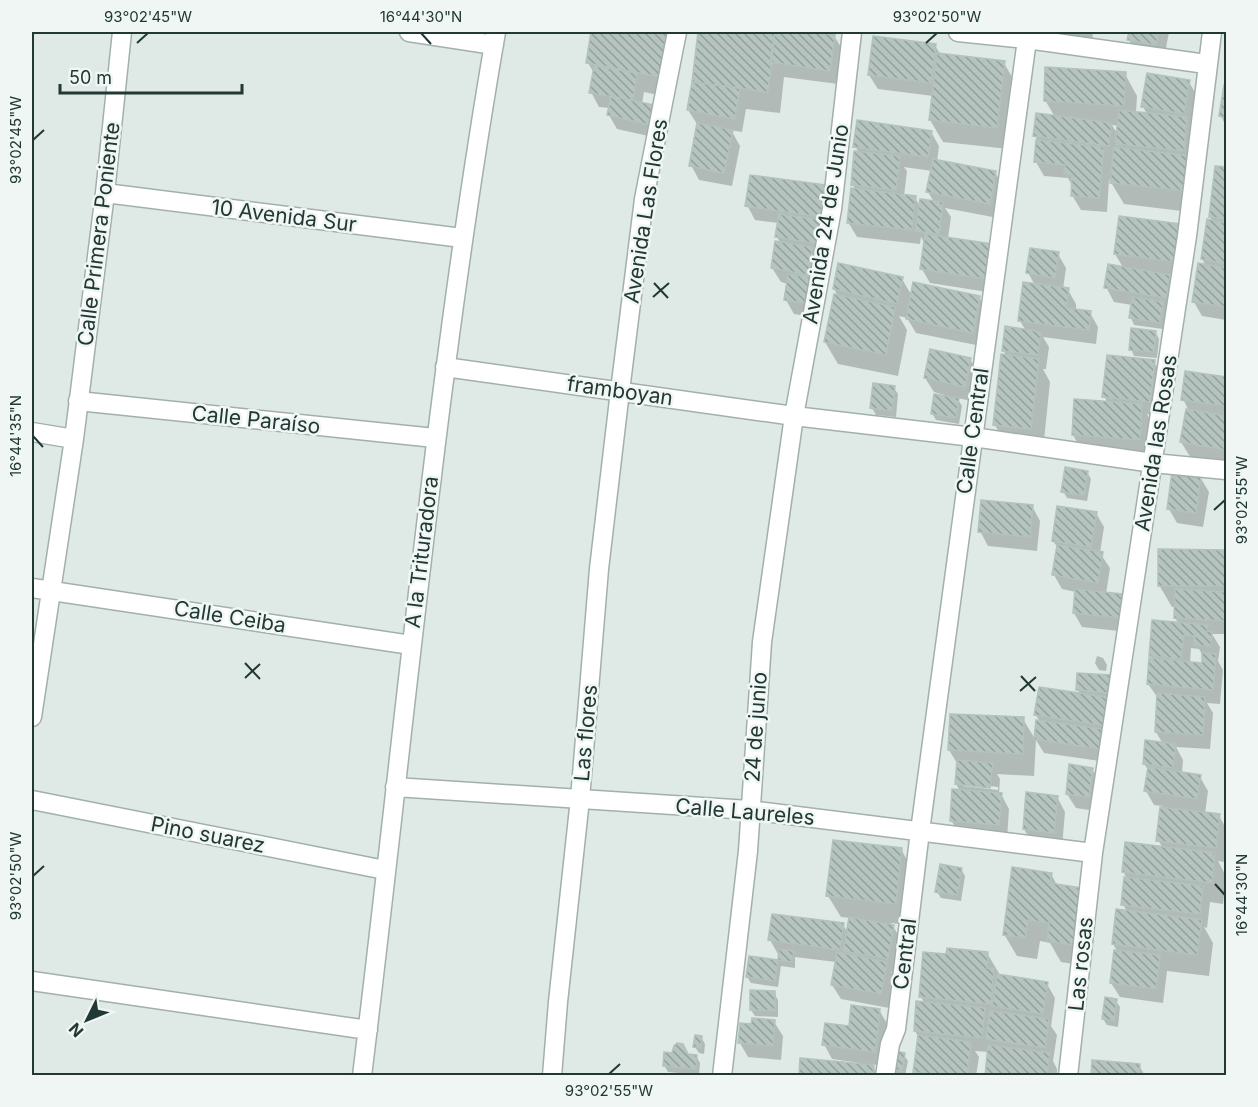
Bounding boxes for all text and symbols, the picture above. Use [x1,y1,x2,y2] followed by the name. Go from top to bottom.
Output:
[104,7,192,26] text: 93°02'45"W
[380,7,462,26] text: 16°44'30"N
[893,7,982,26] text: 93°02'50"W
[60,57,242,95] scale bar
[69,67,112,88] text: 50 m
[6,96,25,184] text: 93°02'45"W
[619,117,672,305] street label: Avenida Las Flores
[72,121,125,347] street label: Calle Primera Poniente
[797,122,854,326] street label: Avenida 24 de Junio
[210,194,358,237] street label: 10 Avenida Sur
[1129,353,1182,533] street label: Avenida las Rosas
[951,366,994,496] street label: Calle Central
[565,371,675,410] street label: framboyan
[6,395,25,477] text: 16°44'35"N
[191,400,322,439] street label: Calle Paraíso
[1232,456,1251,544] text: 93°02'55"W
[400,474,443,629] street label: A la Trituradora
[172,595,288,638] street label: Calle Ceiba
[739,671,772,783] street label: 24 de junio
[569,684,602,782] street label: Las flores
[674,793,816,830] street label: Calle Laureles
[149,811,267,858] street label: Pino suarez
[6,831,25,920] text: 93°02'50"W
[1232,854,1251,936] text: 16°44'30"N
[1063,916,1098,1012] street label: Las rosas
[888,917,921,991] street label: Central
[57,990,117,1050] north arrow
[65,1019,88,1042] text: N
[565,1081,653,1100] text: 93°02'55"W

